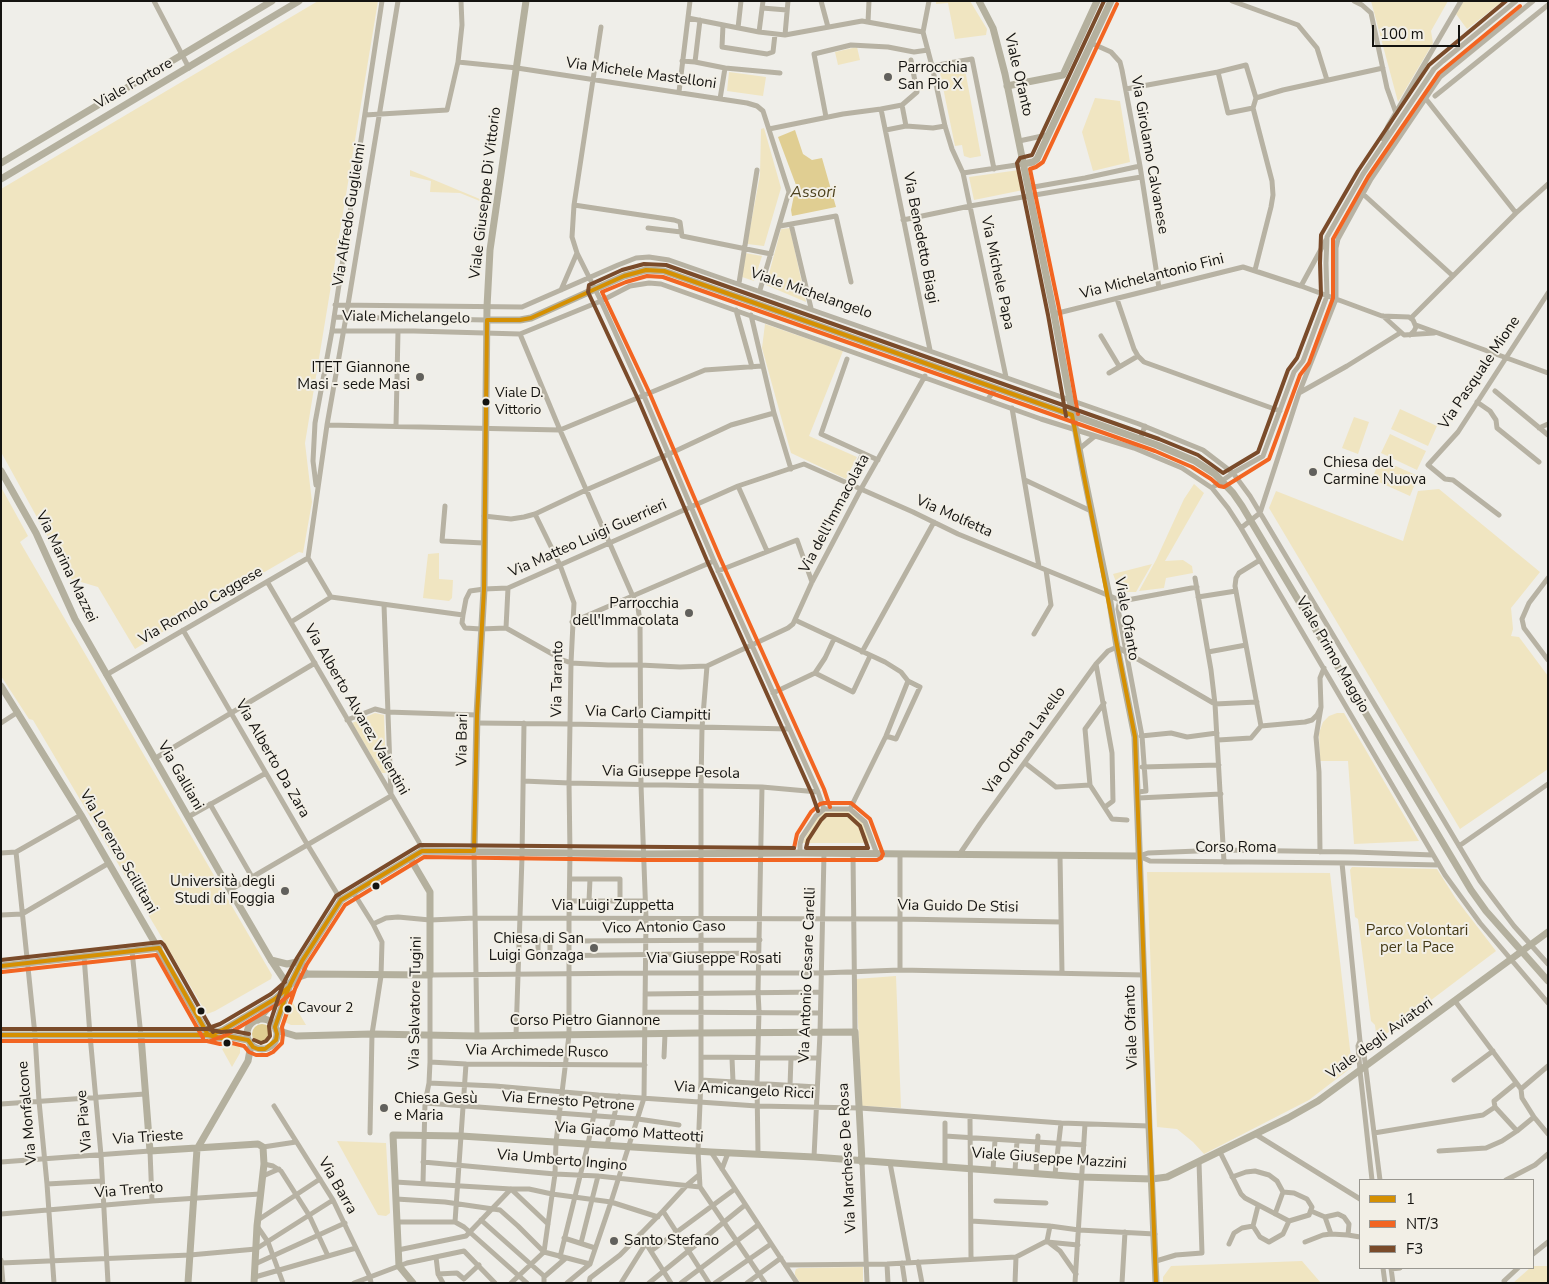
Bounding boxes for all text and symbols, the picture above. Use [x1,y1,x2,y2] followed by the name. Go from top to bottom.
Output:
[1374,15,1462,47] scale bar
[1380,24,1424,44] text: 100 m
[1000,32,1036,118] street label: Viale Ofanto
[92,55,176,113] street label: Viale Fortore
[565,55,717,93] street label: Via Michele Mastelloni
[898,59,968,94] place label: Parrocchia San Pio X
[882,71,894,83] marker: Parrocchia San Pio X
[1126,74,1172,236] street label: Via Girolamo Calvanese
[467,106,505,280] street label: Viale Giuseppe Di Vittorio
[330,142,370,288] street label: Via Alfredo Guglielmi
[898,171,942,305] street label: Via Benedetto Biagi
[790,183,836,203] water label: Assori
[976,215,1018,331] street label: Via Michele Papa
[1078,250,1226,304] street label: Via Michelantonio Fini
[748,265,874,323] street label: Viale Michelangelo
[342,308,470,328] street label: Viale Michelangelo
[1436,313,1524,433] street label: Via Pasquale Mione
[297,359,410,394] place label: ITET Giannone Masi - sede Masi
[414,371,426,383] marker: ITET Giannone Masi - sede Masi
[495,386,544,418] place label: Viale D. Vittorio
[481,397,491,407] marker: Viale D. Vittorio
[796,451,874,577] street label: Via dell'Immacolata
[1323,454,1426,489] place label: Chiesa del Carmine Nuova
[1307,466,1319,478] marker: Chiesa del Carmine Nuova
[913,492,995,542] street label: Via Molfetta
[506,496,670,582] street label: Via Matteo Luigi Guerrieri
[31,508,101,626] street label: Via Marina Mazzei
[136,563,266,649] street label: Via Romolo Caggese
[1110,576,1142,662] street label: Viale Ofanto
[1291,594,1373,716] street label: Viale Primo Maggio
[572,595,679,630] place label: Parrocchia dell'Immacolata
[683,607,695,619] marker: Parrocchia dell'Immacolata
[300,621,412,799] street label: Via Alberto Alvarez Valentini
[548,640,568,718] street label: Via Taranto
[980,684,1070,798] street label: Via Ordona Lavello
[231,697,313,821] street label: Via Alberto Da Zara
[585,703,711,725] street label: Via Carlo Ciampitti
[454,714,472,766] street label: Via Bari
[153,738,207,814] street label: Via Galliani
[602,763,740,783] street label: Via Giuseppe Pesola
[75,787,161,917] street label: Via Lorenzo Scillitani
[1195,839,1277,857] street label: Corso Roma
[170,873,275,908] place label: Università degli Studi di Foggia
[371,881,381,891] unlabelled marker
[279,885,291,897] marker: Università degli Studi di Foggia
[796,887,820,1063] street label: Via Antonio Cesare Carelli
[552,897,674,915] street label: Via Luigi Zuppetta
[897,897,1019,917] street label: Via Guido De Stisi
[602,918,726,938] street label: Vico Antonio Caso
[1366,922,1468,957] park label: Parco Volontari per la Pace
[489,930,584,965] place label: Chiesa di San Luigi Gonzaga
[406,936,426,1070] street label: Via Salvatore Tugini
[588,942,600,954] marker: Chiesa di San Luigi Gonzaga
[646,950,782,968] street label: Via Giuseppe Rosati
[1122,985,1142,1069] street label: Viale Ofanto
[1323,994,1437,1084] street label: Viale degli Aviatori
[297,1001,353,1017] place label: Cavour 2
[283,1004,293,1014] marker: Cavour 2
[196,1006,206,1016] unlabelled marker
[510,1012,660,1030] street label: Corso Pietro Giannone
[222,1038,232,1048] unlabelled marker
[465,1042,609,1062] street label: Via Archimede Rusco
[14,1060,42,1166] street label: Via Monfalcone
[673,1078,815,1104] street label: Via Amicangelo Ricci
[835,1082,861,1234] street label: Via Marchese De Rosa
[501,1088,635,1116] street label: Via Ernesto Petrone
[73,1089,97,1153] street label: Via Piave
[394,1090,478,1125] place label: Chiesa Gesù e Maria
[378,1102,390,1114] marker: Chiesa Gesù e Maria
[554,1119,704,1147] street label: Via Giacomo Matteotti
[112,1127,184,1149] street label: Via Trieste
[971,1145,1127,1173] street label: Viale Giuseppe Mazzini
[496,1146,628,1176] street label: Via Umberto Ingino
[314,1155,360,1217] street label: Via Barra
[94,1179,164,1203] street label: Via Trento
[1359,1179,1534,1269] legend
[1406,1189,1415,1209] text: 1
[1406,1214,1439,1234] text: NT/3
[624,1232,719,1250] place label: Santo Stefano
[608,1235,620,1247] marker: Santo Stefano
[1406,1239,1423,1259] text: F3

